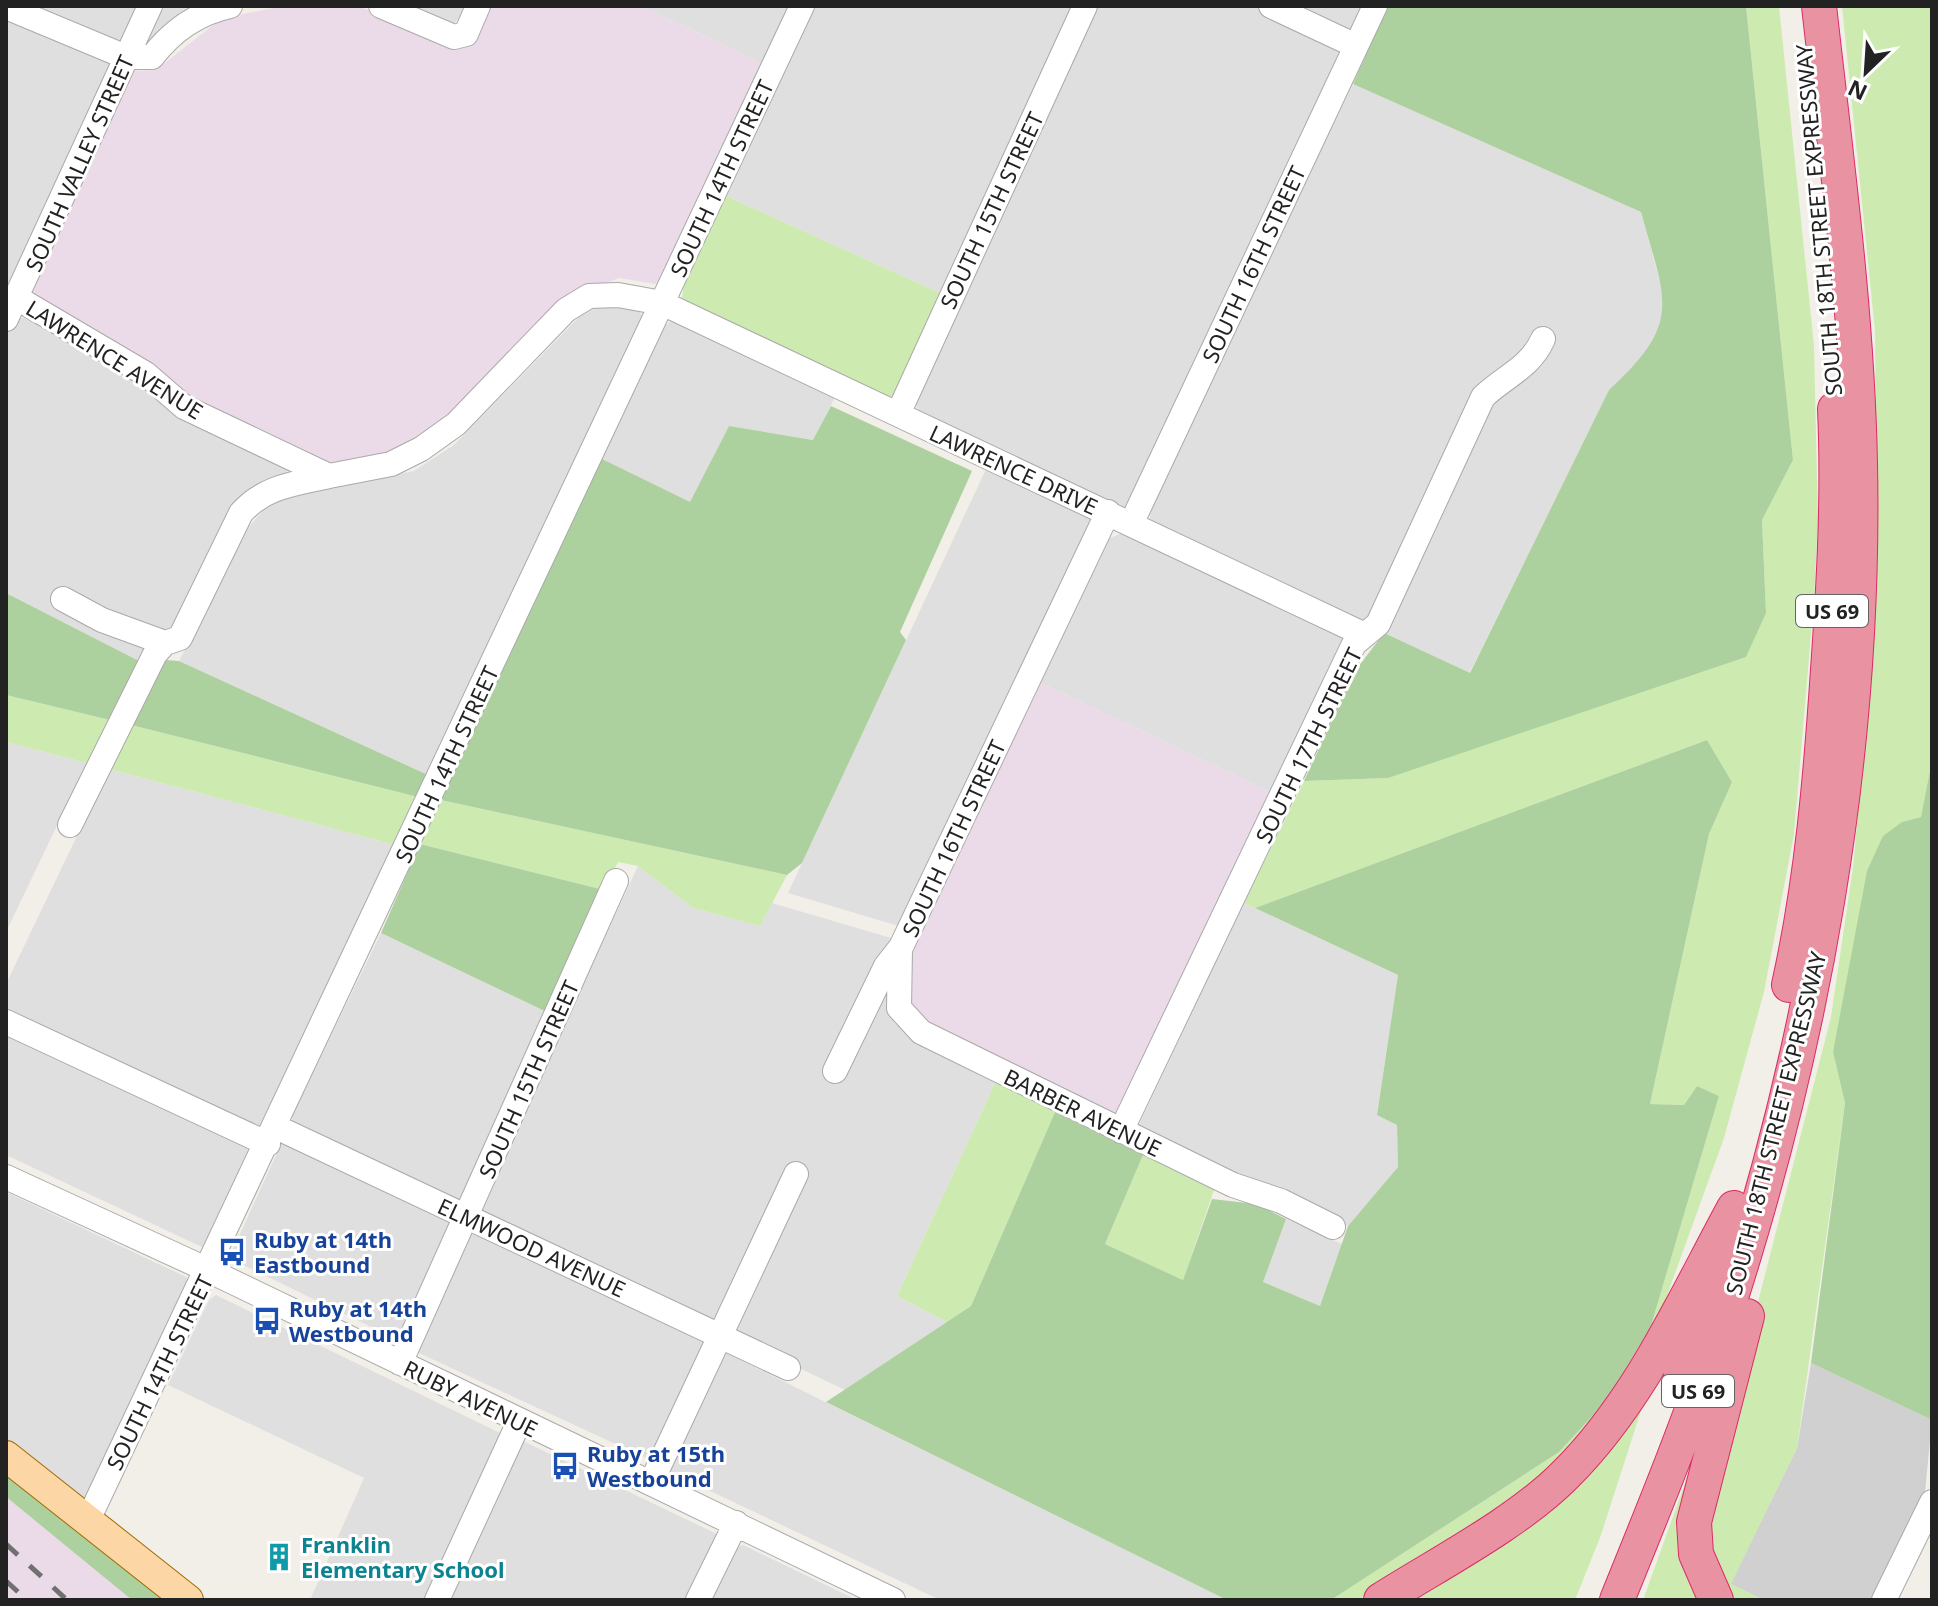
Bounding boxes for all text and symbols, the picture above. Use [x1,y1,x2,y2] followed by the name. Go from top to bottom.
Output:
[1826,32,1906,112] north arrow
[1788,42,1848,397] street label: SOUTH 18TH STREET EXPRESSWAY
[18,50,140,276] street label: SOUTH VALLEY STREET
[1843,74,1872,108] text: N
[662,75,780,281] street label: SOUTH 14TH STREET
[932,107,1050,313] street label: SOUTH 15TH STREET
[1194,161,1312,367] street label: SOUTH 16TH STREET
[21,292,209,426] street label: LAWRENCE AVENUE
[925,417,1103,521] street label: LAWRENCE DRIVE
[1796,595,1868,627] road number: US 69
[1248,642,1368,848] street label: SOUTH 17TH STREET
[387,661,505,867] street label: SOUTH 14TH STREET
[894,735,1012,941] street label: SOUTH 16TH STREET
[1718,948,1832,1298] street label: SOUTH 18TH STREET EXPRESSWAY
[471,975,585,1183] street label: SOUTH 15TH STREET
[999,1061,1167,1163] street label: BARBER AVENUE
[433,1190,631,1304] street label: ELMWOOD AVENUE
[254,1224,392,1279] place label: Ruby at 14th Eastbound
[217,1237,247,1267] bus stop icon: Ruby at 14th Eastbound
[99,1269,219,1475] street label: SOUTH 14TH STREET
[289,1293,427,1348] place label: Ruby at 14th Westbound
[252,1306,282,1336] bus stop icon: Ruby at 14th Westbound
[399,1353,543,1443] street label: RUBY AVENUE
[1662,1375,1734,1407] road number: US 69
[587,1438,725,1493] place label: Ruby at 15th Westbound
[550,1451,580,1481] bus stop icon: Ruby at 15th Westbound
[301,1529,505,1584] place label: Franklin Elementary School
[264,1542,294,1572] building icon: Franklin Elementary School

